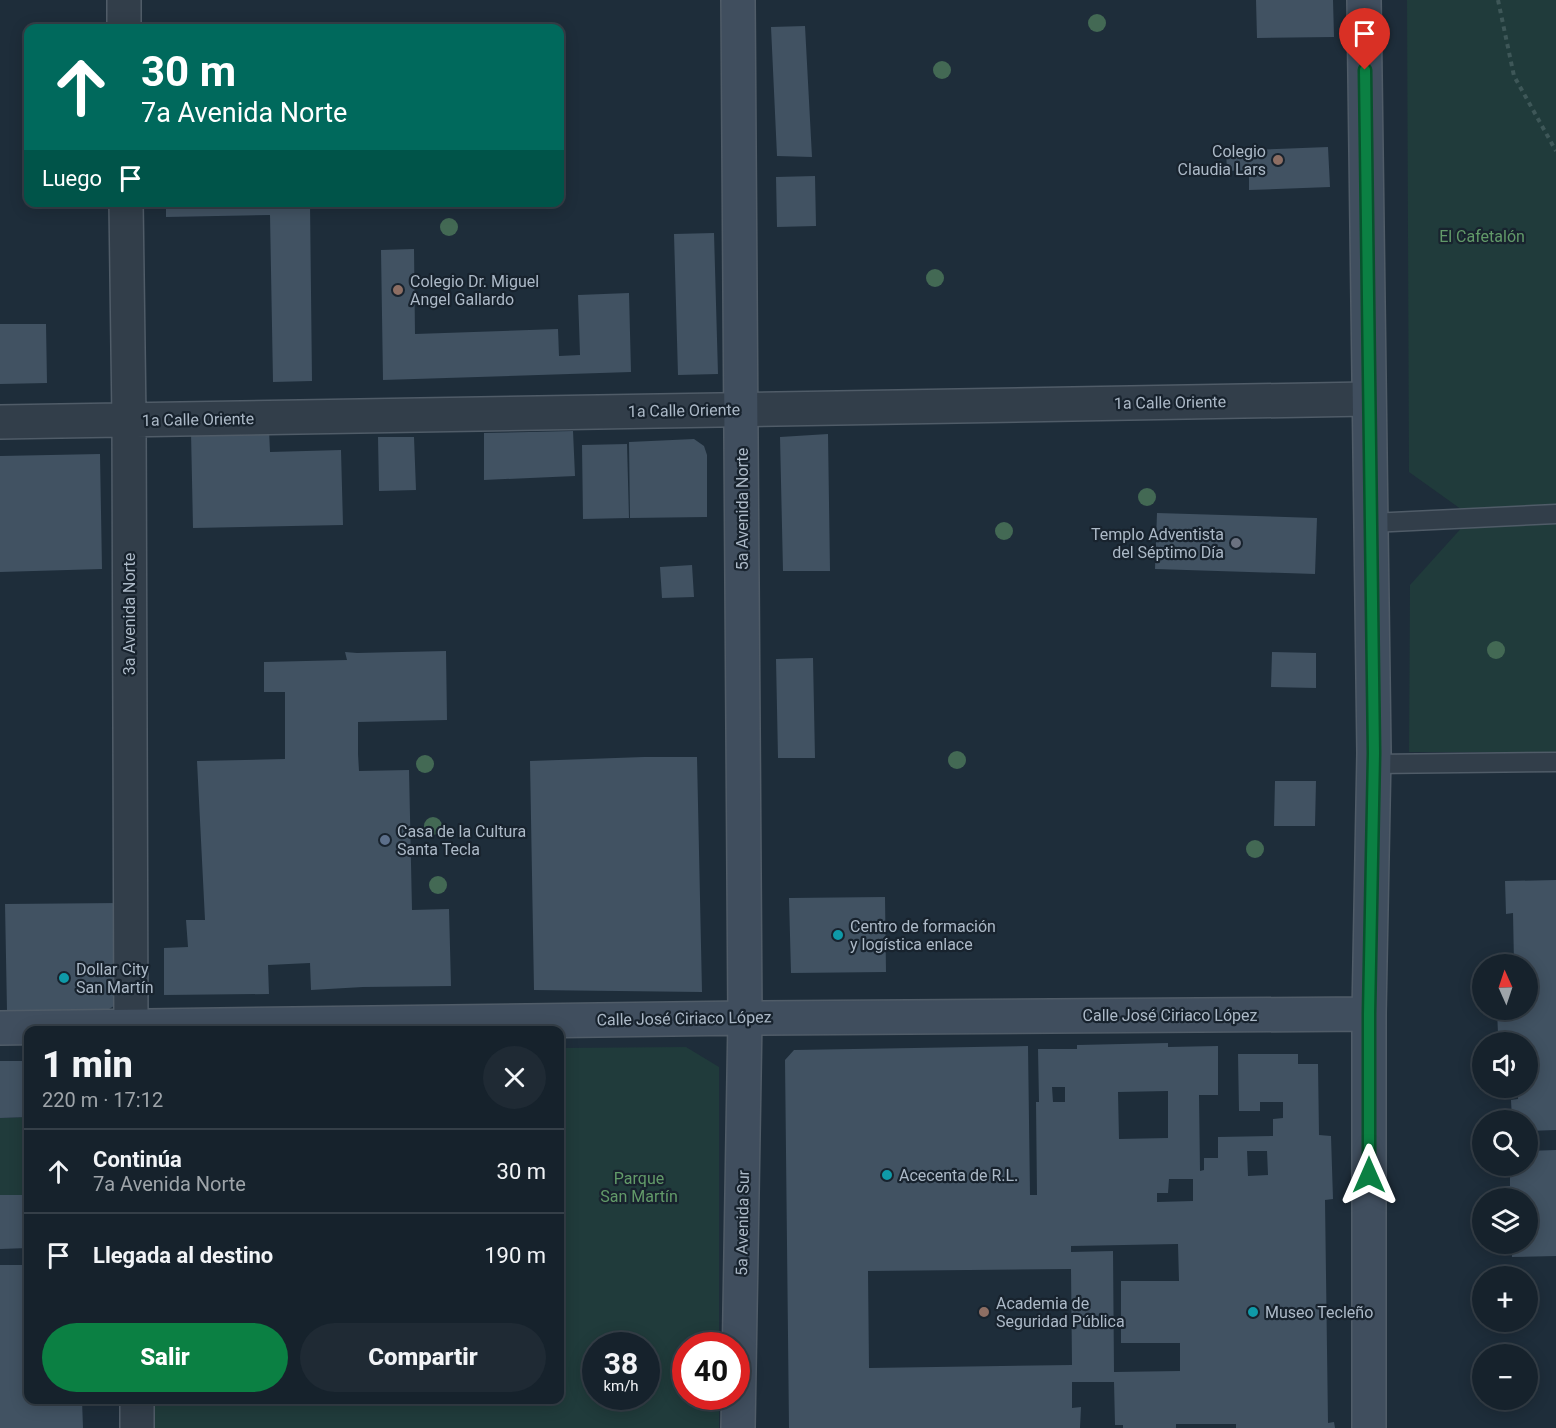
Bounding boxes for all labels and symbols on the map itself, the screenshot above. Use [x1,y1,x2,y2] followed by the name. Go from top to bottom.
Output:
[1339,8,1390,70] pin
[1178,142,1266,179] place label: Colegio Claudia Lars
[1271,153,1285,167] marker: Colegio Claudia Lars
[1439,227,1525,246] park label: El Cafetalón
[410,272,539,309] place label: Colegio Dr. Miguel Angel Gallardo
[391,283,405,297] marker: Colegio Dr. Miguel Angel Gallardo
[1114,392,1226,413] street label: 1a Calle Oriente
[628,400,740,421] street label: 1a Calle Oriente
[142,409,254,430] street label: 1a Calle Oriente
[733,448,752,570] street label: 5a Avenida Norte
[1091,525,1224,562] place label: Templo Adventista del Séptimo Día
[1229,536,1243,550] marker: Templo Adventista del Séptimo Día
[120,553,139,675] street label: 3a Avenida Norte
[397,822,526,859] place label: Casa de la Cultura Santa Tecla
[378,833,392,847] marker: Casa de la Cultura Santa Tecla
[850,917,996,954] place label: Centro de formación y logística enlace
[831,928,845,942] marker: Centro de formación y logística enlace
[1472,954,1538,1020] north arrow
[76,960,154,997] place label: Dollar City San Martín
[57,971,71,985] marker: Dollar City San Martín
[1083,1006,1258,1025] street label: Calle José Ciriaco López
[596,1007,772,1030] street label: Calle José Ciriaco López
[1337,1143,1401,1207] position arrow
[899,1166,1018,1185] place label: Acecenta de R.L.
[880,1168,894,1182] marker: Acecenta de R.L.
[600,1169,678,1206] park label: Parque San Martín
[732,1169,753,1276] street label: 5a Avenida Sur
[996,1294,1125,1331] place label: Academia de Seguridad Pública
[1265,1303,1373,1322] place label: Museo Tecleño
[977,1305,991,1319] marker: Academia de Seguridad Pública
[1246,1305,1260,1319] marker: Museo Tecleño
[672,1332,750,1410] speed limit sign: 40

